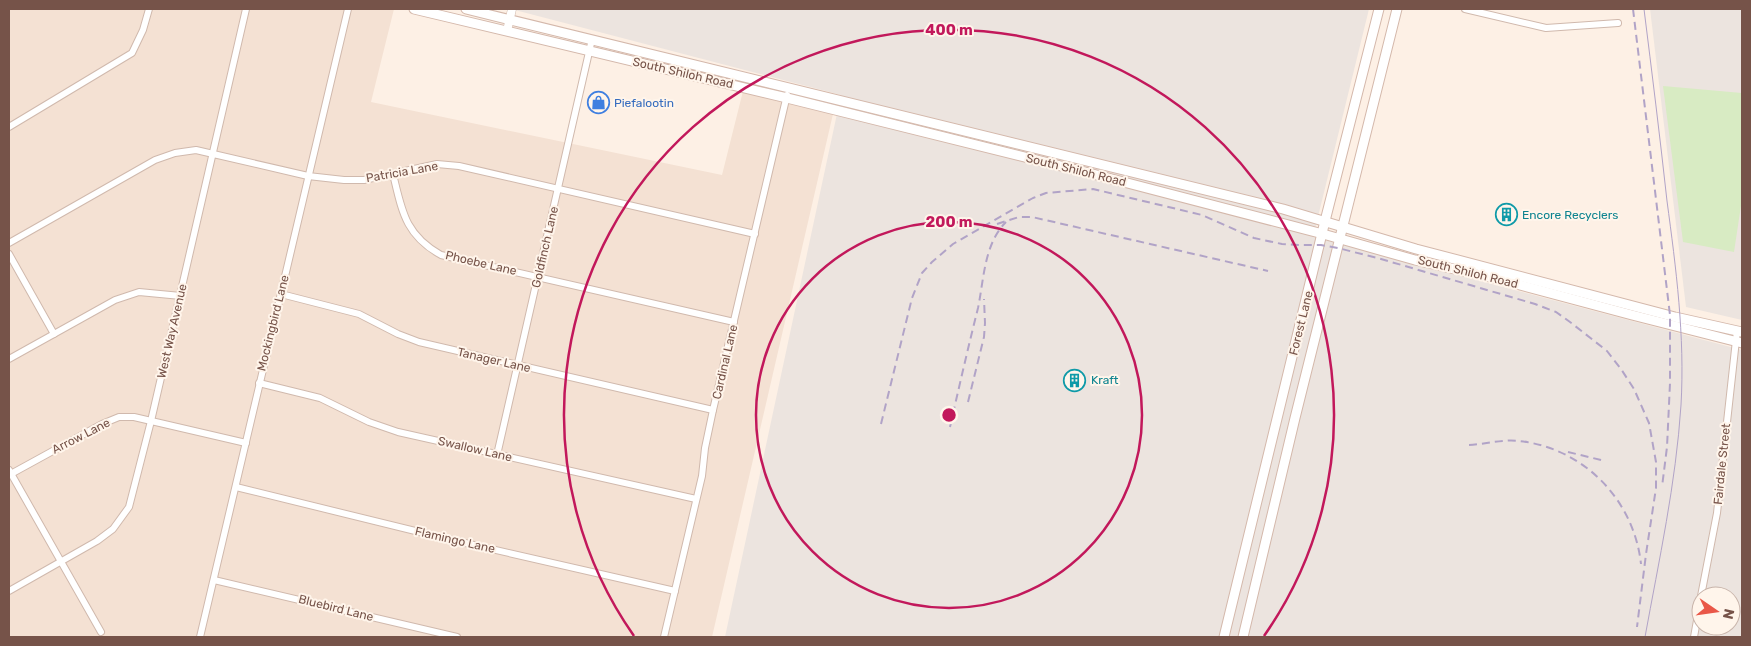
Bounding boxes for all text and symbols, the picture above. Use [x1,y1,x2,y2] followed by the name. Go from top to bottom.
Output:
[925,21,973,39] text: 400 m
[631,55,735,91] street label: South Shiloh Road
[586,91,610,115] shop icon: Piefalootin
[614,96,674,110] place label: Piefalootin
[1024,151,1128,189] street label: South Shiloh Road
[365,159,439,185] street label: Patricia Lane
[1494,203,1518,227] building icon: Encore Recyclers
[529,205,561,289] street label: Goldfinch Lane
[1522,208,1618,222] place label: Encore Recyclers
[925,213,973,231] text: 200 m
[444,248,518,278] street label: Phoebe Lane
[1416,253,1520,291] street label: South Shiloh Road
[254,273,292,372] street label: Mockingbird Lane
[154,282,190,380] street label: West Way Avenue
[1286,289,1316,357] street label: Forest Lane
[710,323,740,401] street label: Cardinal Lane
[456,345,532,375] street label: Tanager Lane
[1063,368,1087,392] building icon: Kraft
[1091,373,1119,387] place label: Kraft
[940,406,958,424] centre of rings
[50,415,113,457] street label: Arrow Lane
[1711,422,1733,505] street label: Fairdale Street
[437,434,514,464] street label: Swallow Lane
[414,524,497,556] street label: Flamingo Lane
[1691,586,1741,636] north arrow
[297,592,375,624] street label: Bluebird Lane
[1719,607,1738,621] text: N

